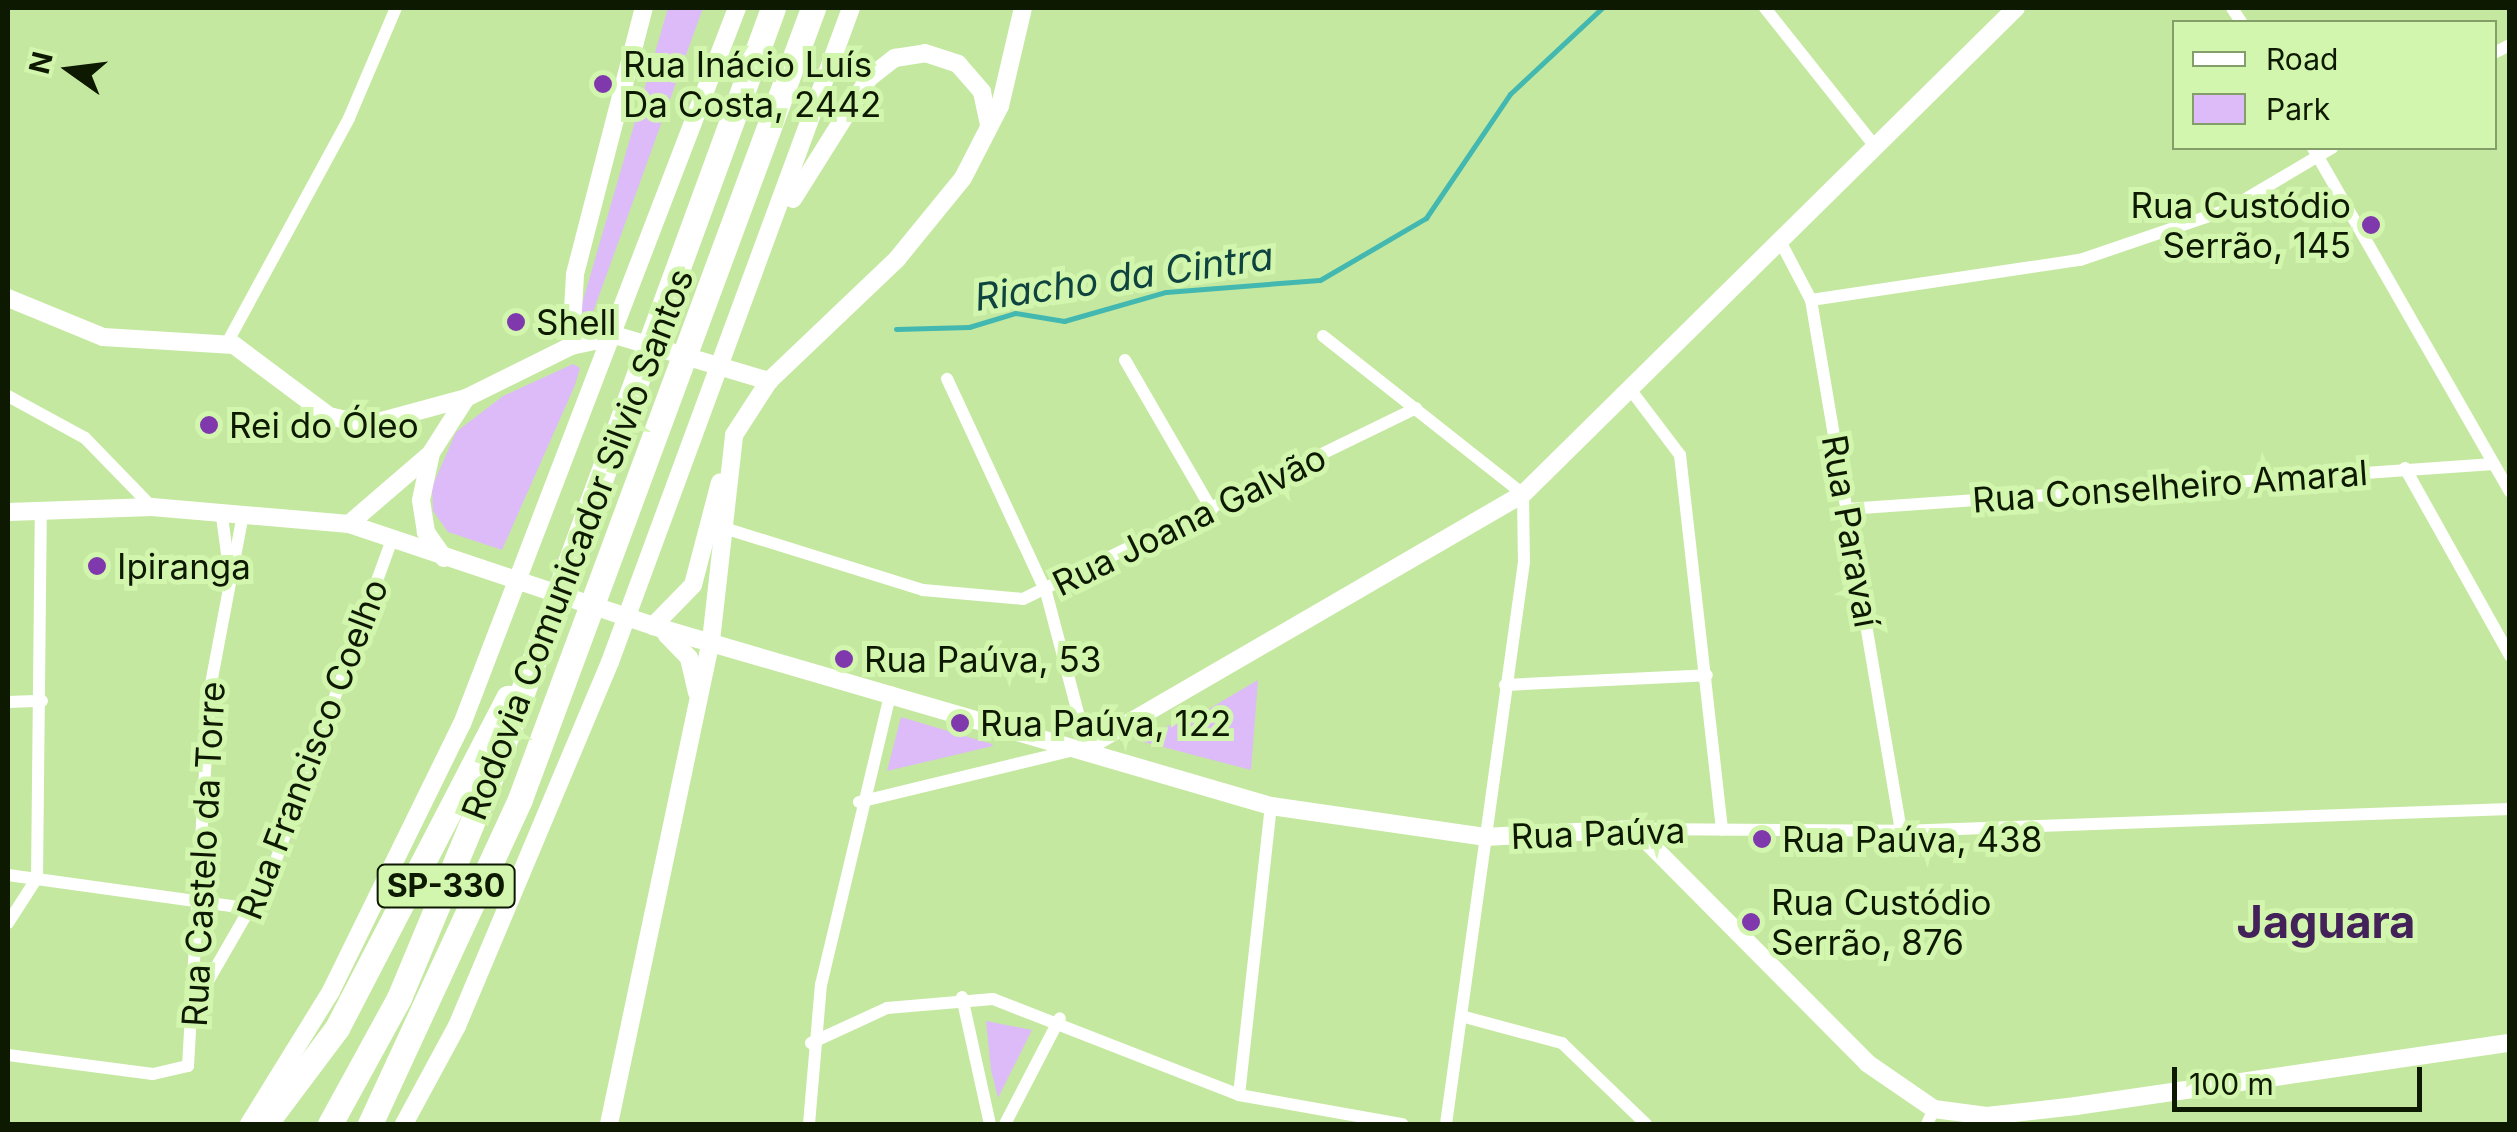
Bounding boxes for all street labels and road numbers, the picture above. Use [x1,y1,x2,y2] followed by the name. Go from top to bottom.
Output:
[452,263,702,825] street label: Rodovia Comunicador Silvio Santos
[1813,431,1889,631] street label: Rua Paravaí
[1046,436,1332,604] street label: Rua Joana Galvão
[1971,451,2369,521] street label: Rua Conselheiro Amaral
[228,573,396,925] street label: Rua Francisco Coelho
[173,680,233,1028] street label: Rua Castelo da Torre
[1510,809,1686,857] street label: Rua Paúva
[376,859,516,913] road number: SP-330

